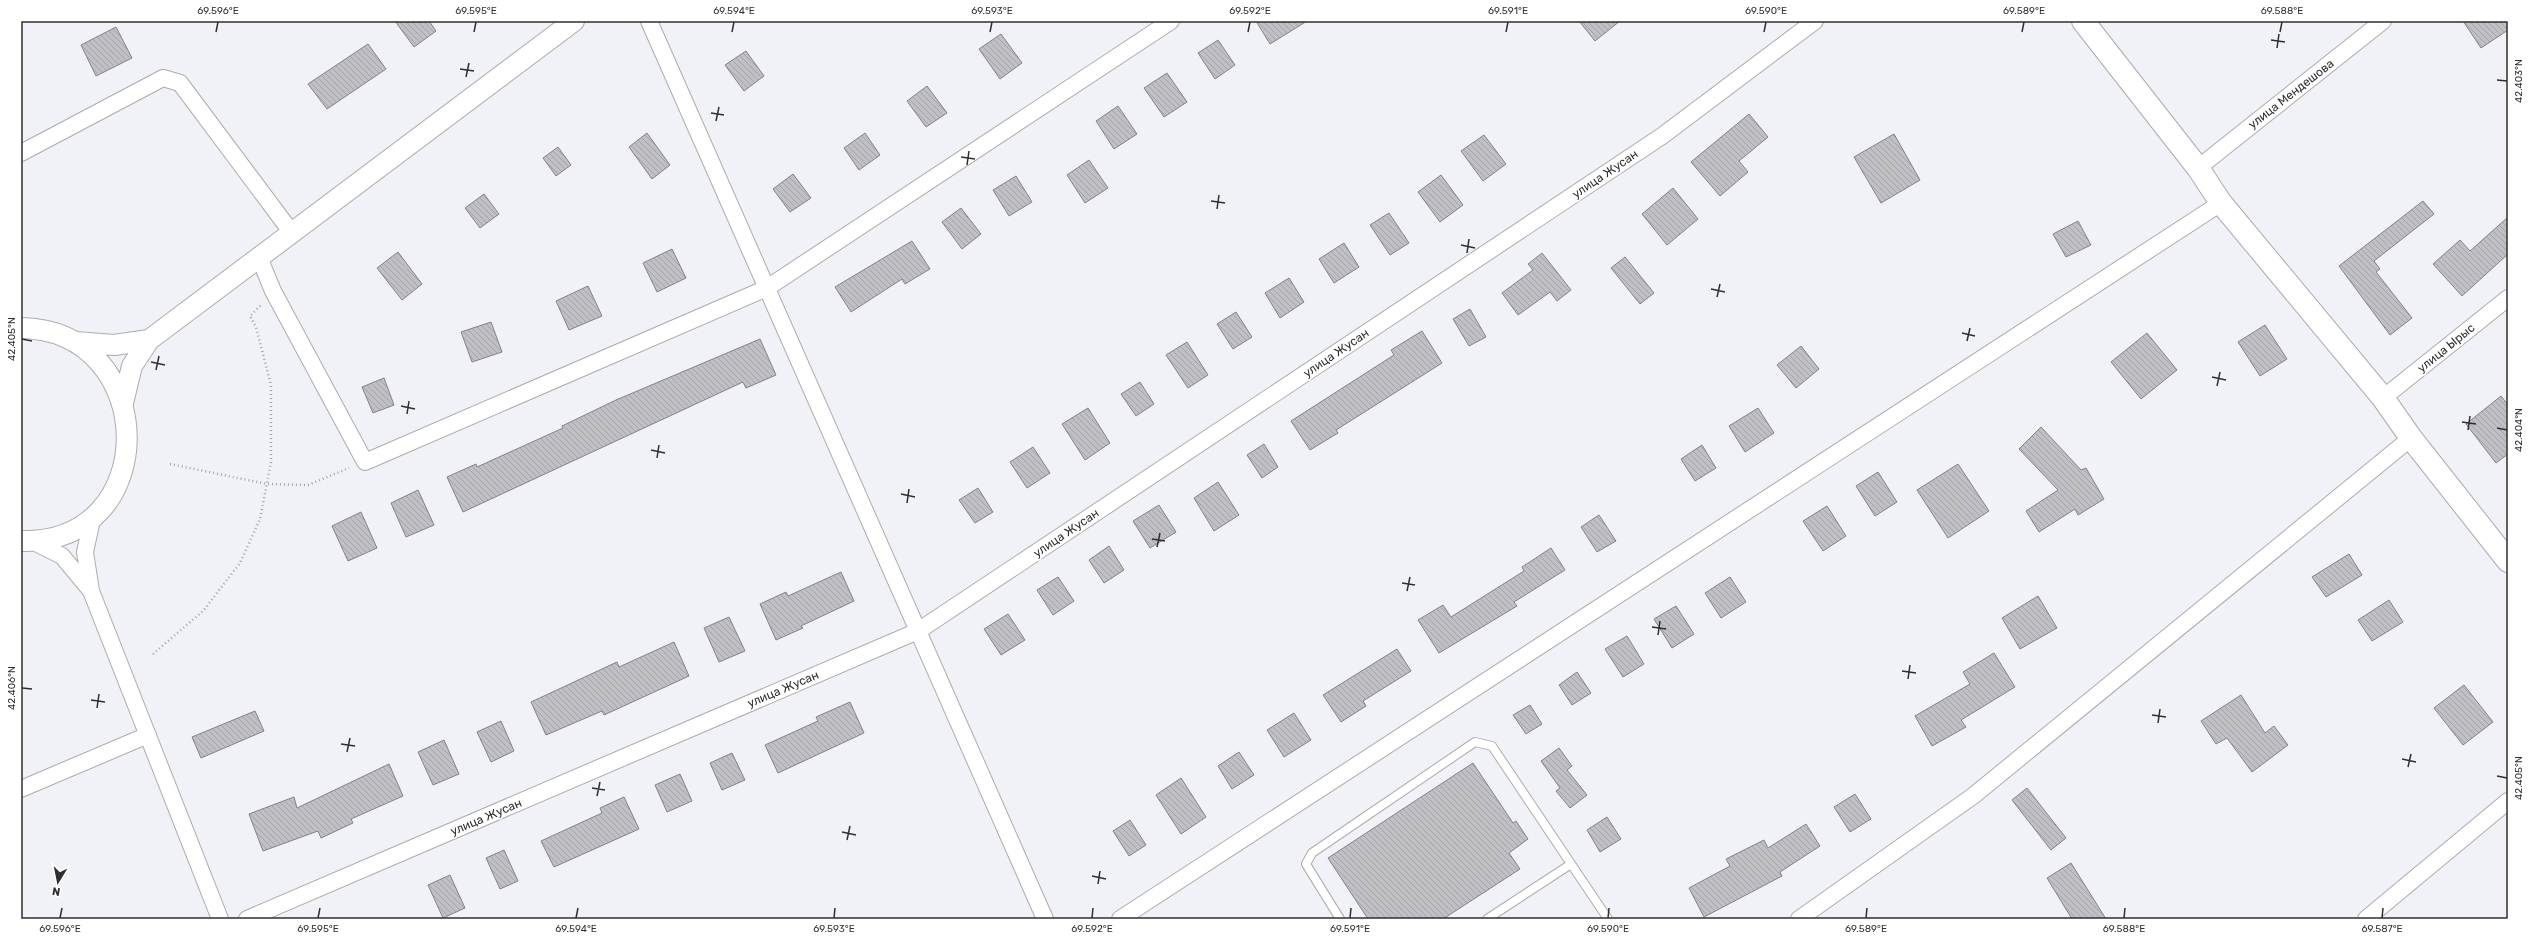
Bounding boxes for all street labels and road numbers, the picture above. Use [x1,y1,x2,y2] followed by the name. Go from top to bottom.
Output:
[2245,56,2337,132] street label: улица Мендешова
[1569,147,1641,201] street label: улица Жусан
[2415,320,2478,375] street label: улица Ырыс
[1300,326,1372,380] street label: улица Жусан
[1030,506,1102,560] street label: улица Жусан
[745,668,821,710] street label: улица Жусан
[448,796,524,838] street label: улица Жусан

